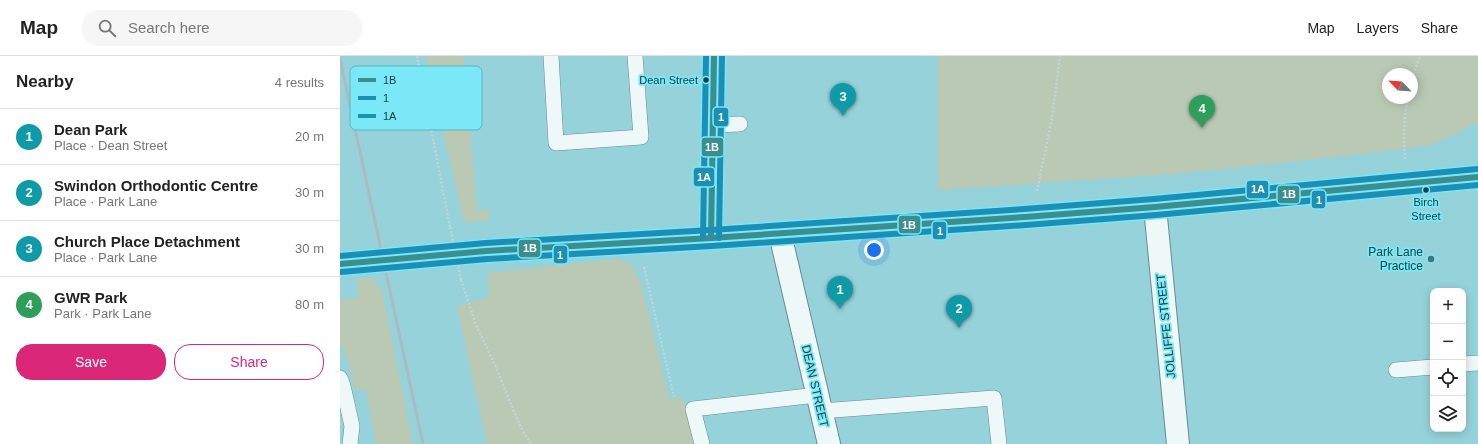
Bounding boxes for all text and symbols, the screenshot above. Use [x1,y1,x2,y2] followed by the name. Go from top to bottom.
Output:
[82,10,362,46] search box
[20,17,58,38] text: Map
[96,17,118,39] icon: search
[128,19,210,36] text: Search here
[1307,20,1335,36] text: Map
[1357,20,1399,36] text: Layers
[1421,20,1458,36] text: Share
[350,66,482,130] legend
[1382,68,1418,104] north arrow
[16,72,74,91] text: Nearby
[383,74,396,86] text: 1B
[639,74,698,86] place label: Dean Street
[275,75,324,90] text: 4 results
[701,75,711,85] marker: Dean Street
[830,83,856,116] pin: 3
[383,92,389,104] text: 1
[1189,95,1215,128] pin: 4
[713,107,729,127] line badge: 1
[383,110,397,122] text: 1A
[718,111,724,123] text: 1
[54,121,127,138] text: Dean Park
[25,129,33,144] text: 1
[295,129,324,144] text: 20 m
[701,137,724,157] line badge: 1B
[54,138,167,153] text: Place · Dean Street
[705,141,719,153] text: 1B
[693,167,715,187] line badge: 1A
[697,171,711,183] text: 1A
[54,177,258,194] text: Swindon Orthodontic Centre
[1246,180,1269,199] line badge: 1A
[1251,183,1265,195] text: 1A
[25,185,33,200] text: 2
[295,185,324,200] text: 30 m
[1277,185,1300,204] line badge: 1B
[1421,185,1431,195] marker: Birch Street
[1282,188,1296,200] text: 1B
[1311,190,1326,209] line badge: 1
[54,194,157,209] text: Place · Park Lane
[1316,194,1322,206] text: 1
[1411,196,1441,222] place label: Birch Street
[898,215,921,234] line badge: 1B
[902,219,916,231] text: 1B
[932,221,947,240] line badge: 1
[937,225,943,237] text: 1
[54,233,240,250] text: Church Place Detachment
[518,239,541,258] line badge: 1B
[864,240,884,260] your location
[25,241,33,256] text: 3
[295,241,324,256] text: 30 m
[523,242,537,254] text: 1B
[553,245,568,264] line badge: 1
[1368,245,1423,273] place label: Park Lane Practice
[557,249,563,261] text: 1
[54,250,157,265] text: Place · Park Lane
[1426,254,1436,264] marker: Park Lane Practice
[1153,272,1178,379] street label: JOLLIFFE STREET
[827,276,853,309] pin: 1
[1430,288,1466,432] map controls
[1430,288,1466,324] button: +
[54,289,127,306] text: GWR Park
[946,295,972,328] pin: 2
[25,297,33,312] text: 4
[295,297,324,312] text: 80 m
[54,306,152,321] text: Park · Park Lane
[1430,324,1466,360] button: −
[799,343,831,429] street label: DEAN STREET
[16,344,166,380] button: Save
[174,344,324,380] button: Share
[1430,360,1466,396] button: locate
[1430,396,1466,432] button: layers

